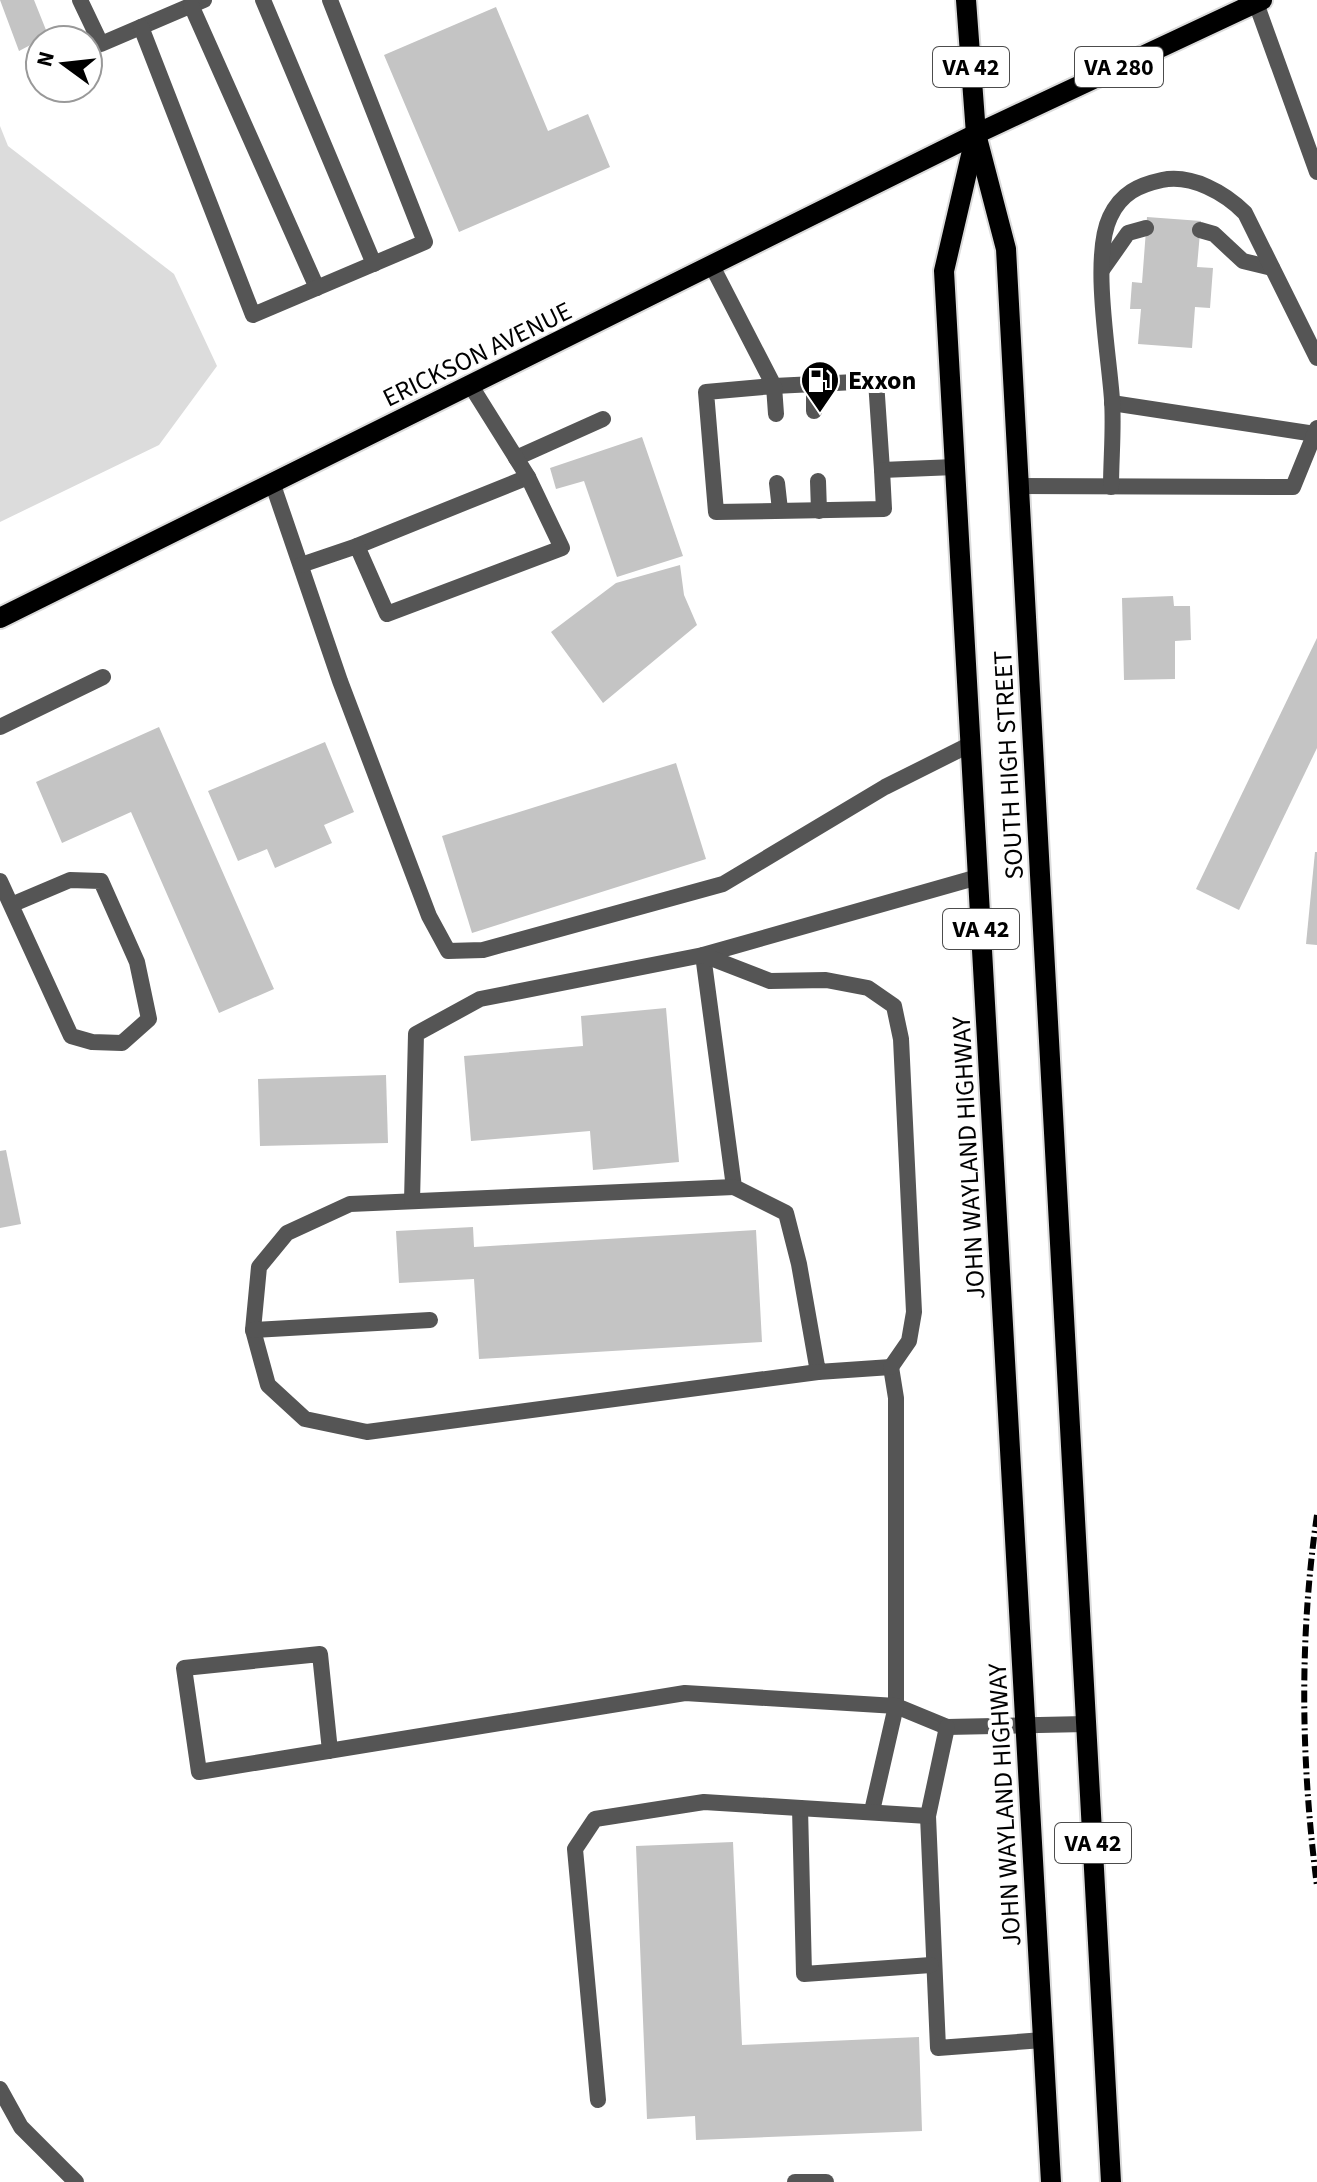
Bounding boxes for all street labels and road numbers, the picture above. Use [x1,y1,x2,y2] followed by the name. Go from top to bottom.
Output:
[933,47,1009,87] road number: VA 42
[1075,47,1163,87] road number: VA 280
[376,293,578,416] street label: ERICKSON AVENUE
[984,649,1033,881] street label: SOUTH HIGH STREET
[943,909,1019,949] road number: VA 42
[943,1015,994,1300] street label: JOHN WAYLAND HIGHWAY
[979,1662,1030,1947] street label: JOHN WAYLAND HIGHWAY
[1055,1823,1131,1863] road number: VA 42

